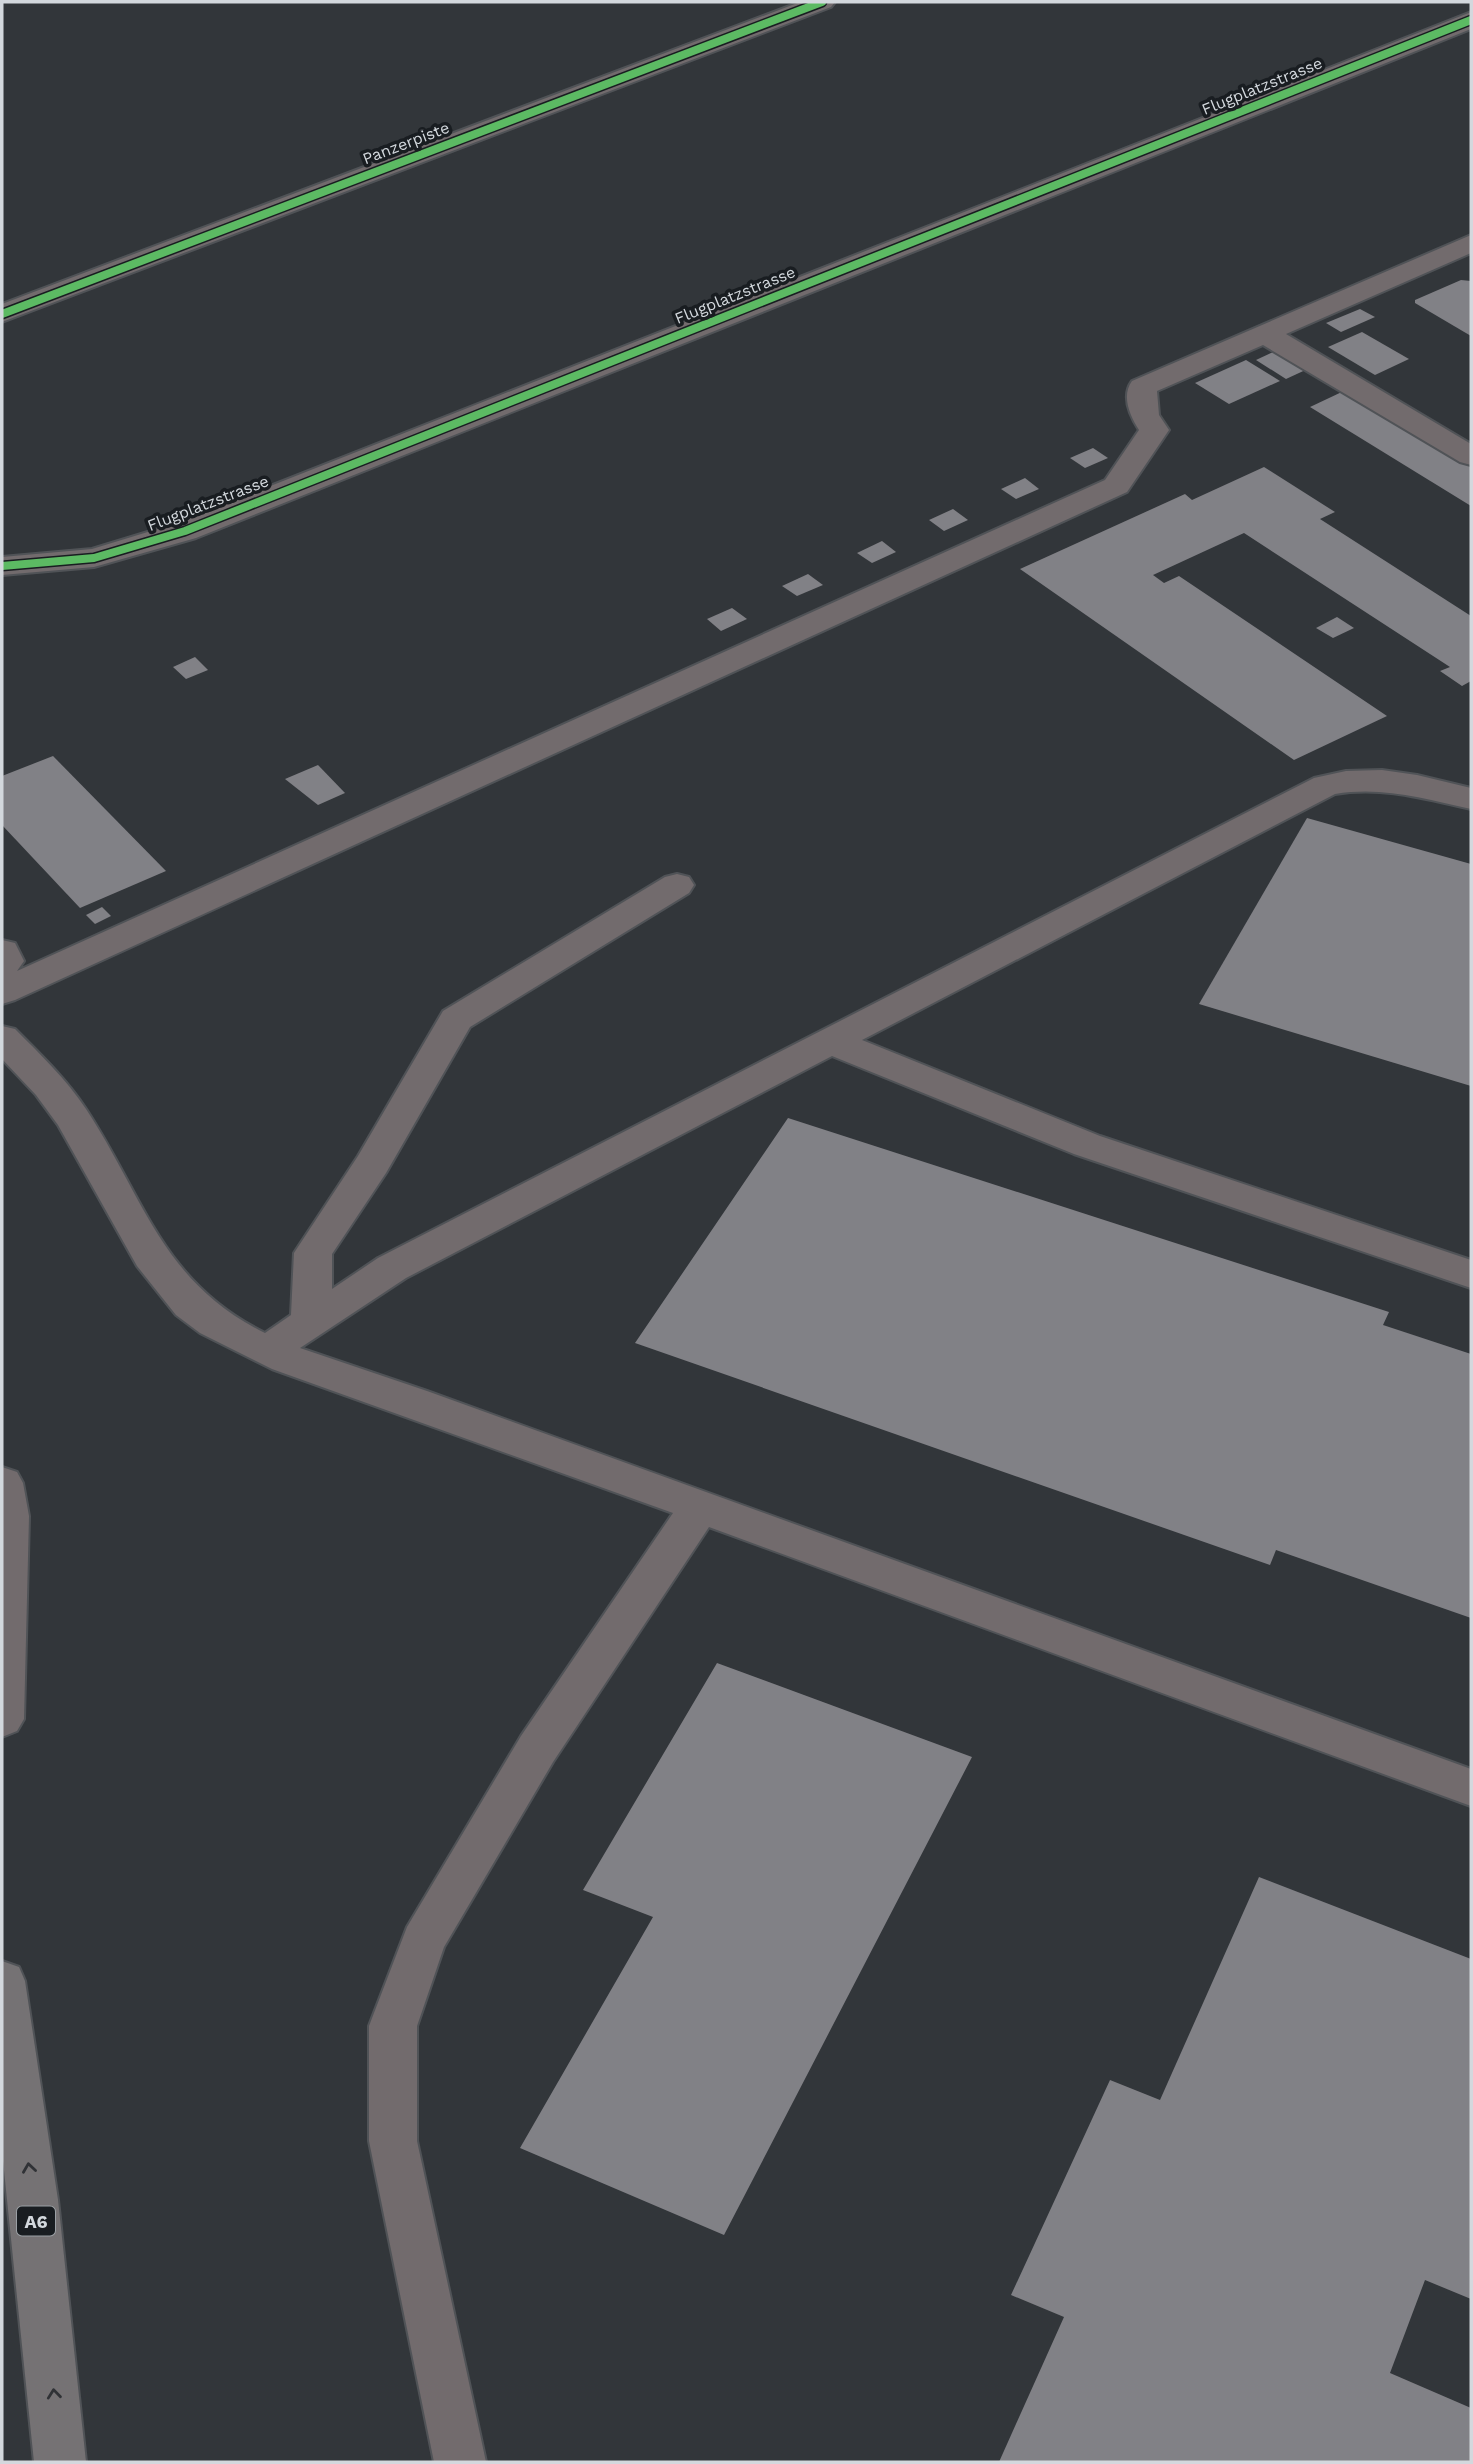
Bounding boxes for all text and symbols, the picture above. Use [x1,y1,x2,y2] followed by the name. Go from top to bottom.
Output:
[1199,53,1325,119] street label: Flugplatzstrasse
[360,118,452,168] street label: Panzerpiste
[672,262,798,328] street label: Flugplatzstrasse
[145,471,271,535] street label: Flugplatzstrasse
[22,2162,37,2174] one-way arrow
[17,2206,55,2236] road number: A6
[47,2388,62,2399] one-way arrow

